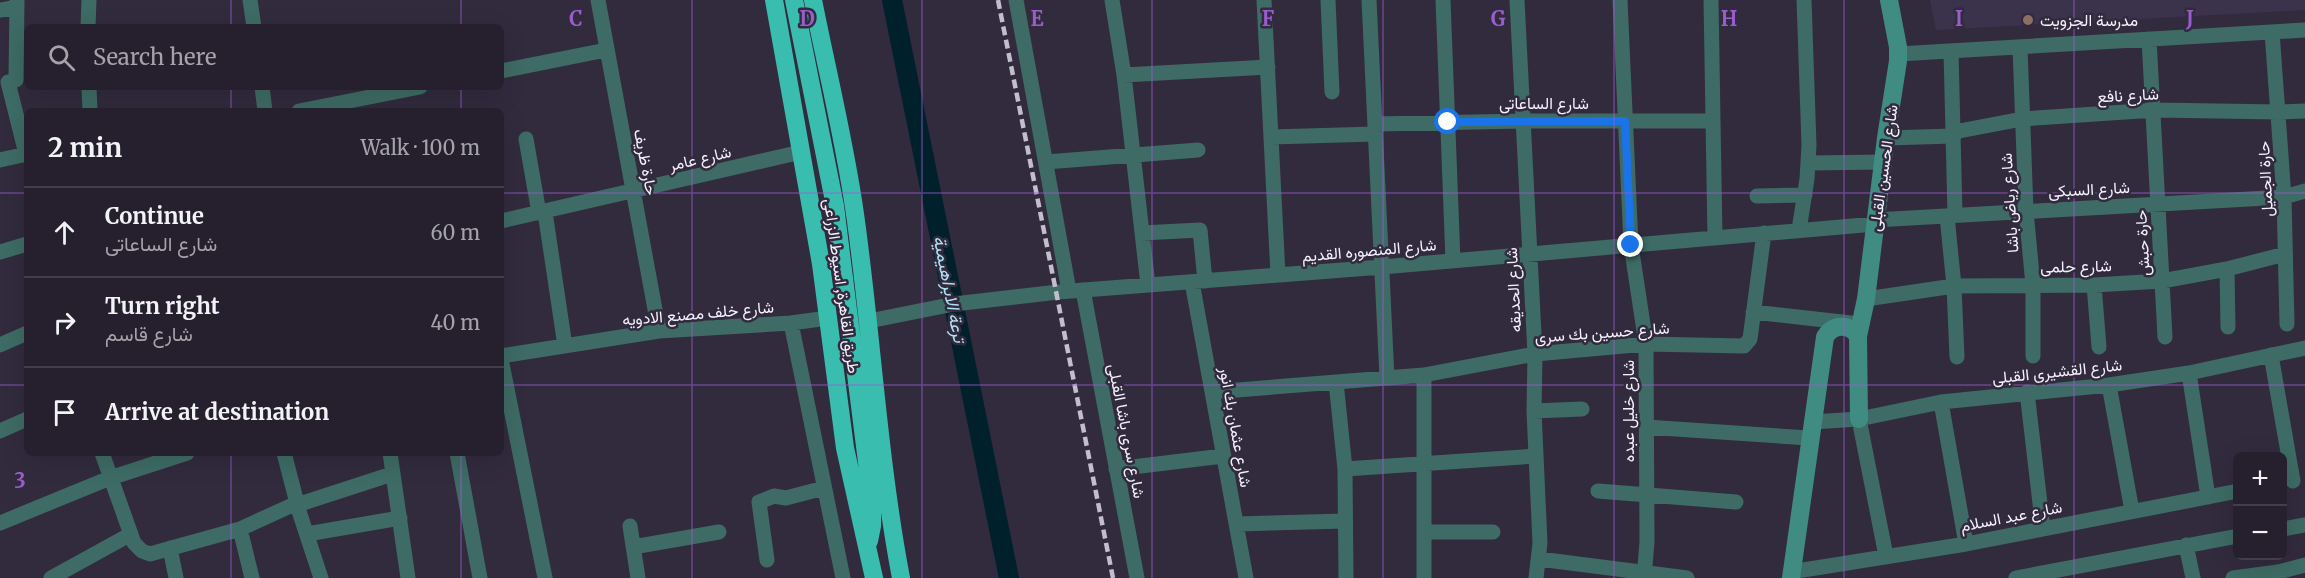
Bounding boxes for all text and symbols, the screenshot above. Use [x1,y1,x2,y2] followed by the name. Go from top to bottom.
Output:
[569,6,583,31] text: C
[799,6,815,31] text: D
[1030,6,1044,31] text: E
[1262,6,1275,31] text: F
[1491,6,1506,31] text: G
[1721,6,1737,31] text: H
[1955,6,1963,31] text: I
[2185,6,2194,31] text: J
[2040,10,2138,31] place label: مدرسة الجزويت
[2021,13,2035,27] marker: مدرسة الجزويت
[24,24,504,90] search box
[45,41,78,74] icon: search
[93,43,216,71] text: Search here
[2097,83,2159,109] street label: شارع نافع
[1499,93,1589,115] street label: شارع الساعاتى
[1864,103,1904,233] street label: شارع الحسين القبلى
[1434,108,1460,134] route start
[629,127,662,197] street label: حارة ظريف
[48,131,122,164] text: 2 min
[361,135,480,160] text: Walk · 100 m
[2253,140,2278,217] street label: حارة الجميل
[666,141,733,177] street label: شارع عامر
[1996,152,2024,254] street label: شارع رياض باشا
[2048,177,2131,203] street label: شارع السبكى
[819,197,864,375] street label: طريق القاهرة, اسيوط الزراعى
[105,202,204,230] text: Continue
[2130,209,2155,277] street label: حارة حبش
[48,216,81,249] icon: ahead
[430,220,480,245] text: 60 m
[105,231,217,256] text: شارع الساعاتى
[1617,231,1643,257] route end
[928,234,972,347] water label: ترعة الابراهيمية
[1301,234,1437,268] street label: شارع المنصوره القديم
[1501,247,1527,333] street label: شارع الحديقه
[2040,255,2112,279] street label: شارع حلمى
[105,292,219,320] text: Turn right
[621,296,775,332] street label: شارع خلف مصنع الادويه
[48,306,81,339] icon: right
[430,310,480,335] text: 40 m
[1534,317,1670,349] street label: شارع حسين بك سرى
[105,321,193,346] text: شارع قاسم
[1991,354,2123,390] street label: شارع القشيرى القبلى
[1618,360,1640,462] street label: شارع خليل عبده
[1102,362,1150,500] street label: شارع سرى باشا القبلى
[1213,364,1256,489] street label: شارع عثمان بك انور
[48,396,81,429] icon: arrive
[105,398,329,426] text: Arrive at destination
[2233,452,2287,560] map controls
[2233,452,2287,506] button: +
[14,468,26,493] text: 3
[1958,496,2064,538] street label: شارع عبد السلام
[2233,506,2287,560] button: −

